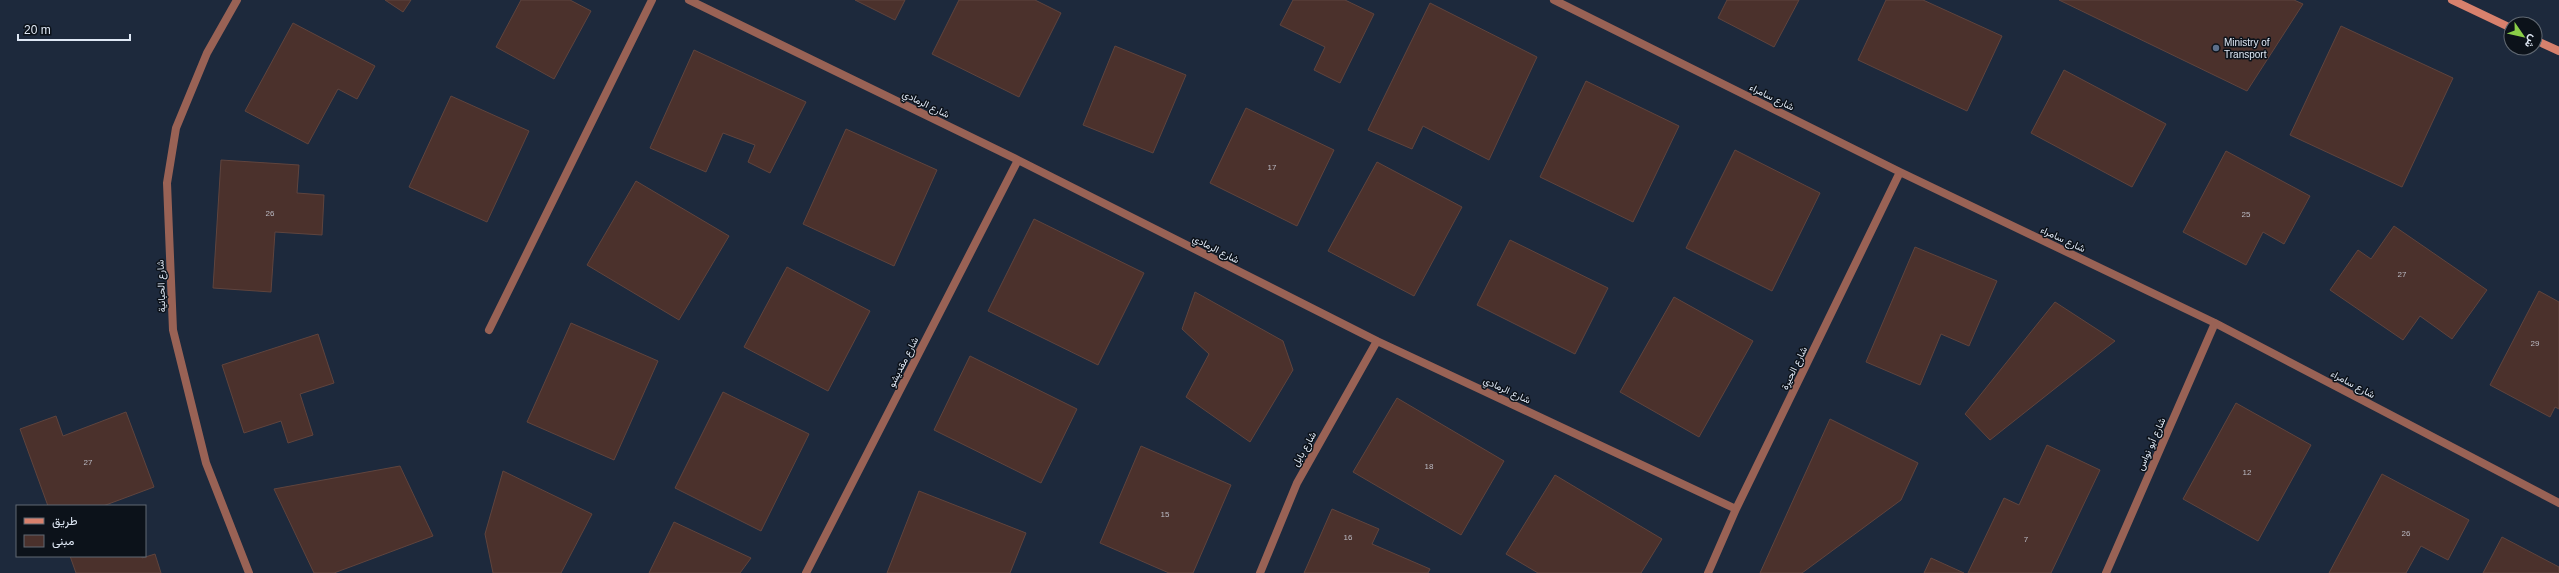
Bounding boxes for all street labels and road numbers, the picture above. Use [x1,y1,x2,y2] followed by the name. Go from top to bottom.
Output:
[1747,81,1796,113] street label: شارع سامراء
[899,88,951,123] street label: شارع الرمادي
[2038,224,2087,255] street label: شارع سامراء
[1189,233,1241,268] street label: شارع الرمادي
[155,259,168,313] street label: شارع الحبانية
[886,335,921,389] street label: شارع مقديشو
[1779,345,1810,392] street label: شارع الحيرة
[2329,368,2377,401] street label: شارع سامراء
[1480,374,1533,409] street label: شارع الرمادي
[2134,416,2169,473] street label: شارع أبو نواس
[1290,430,1319,469] street label: شارع بابل

